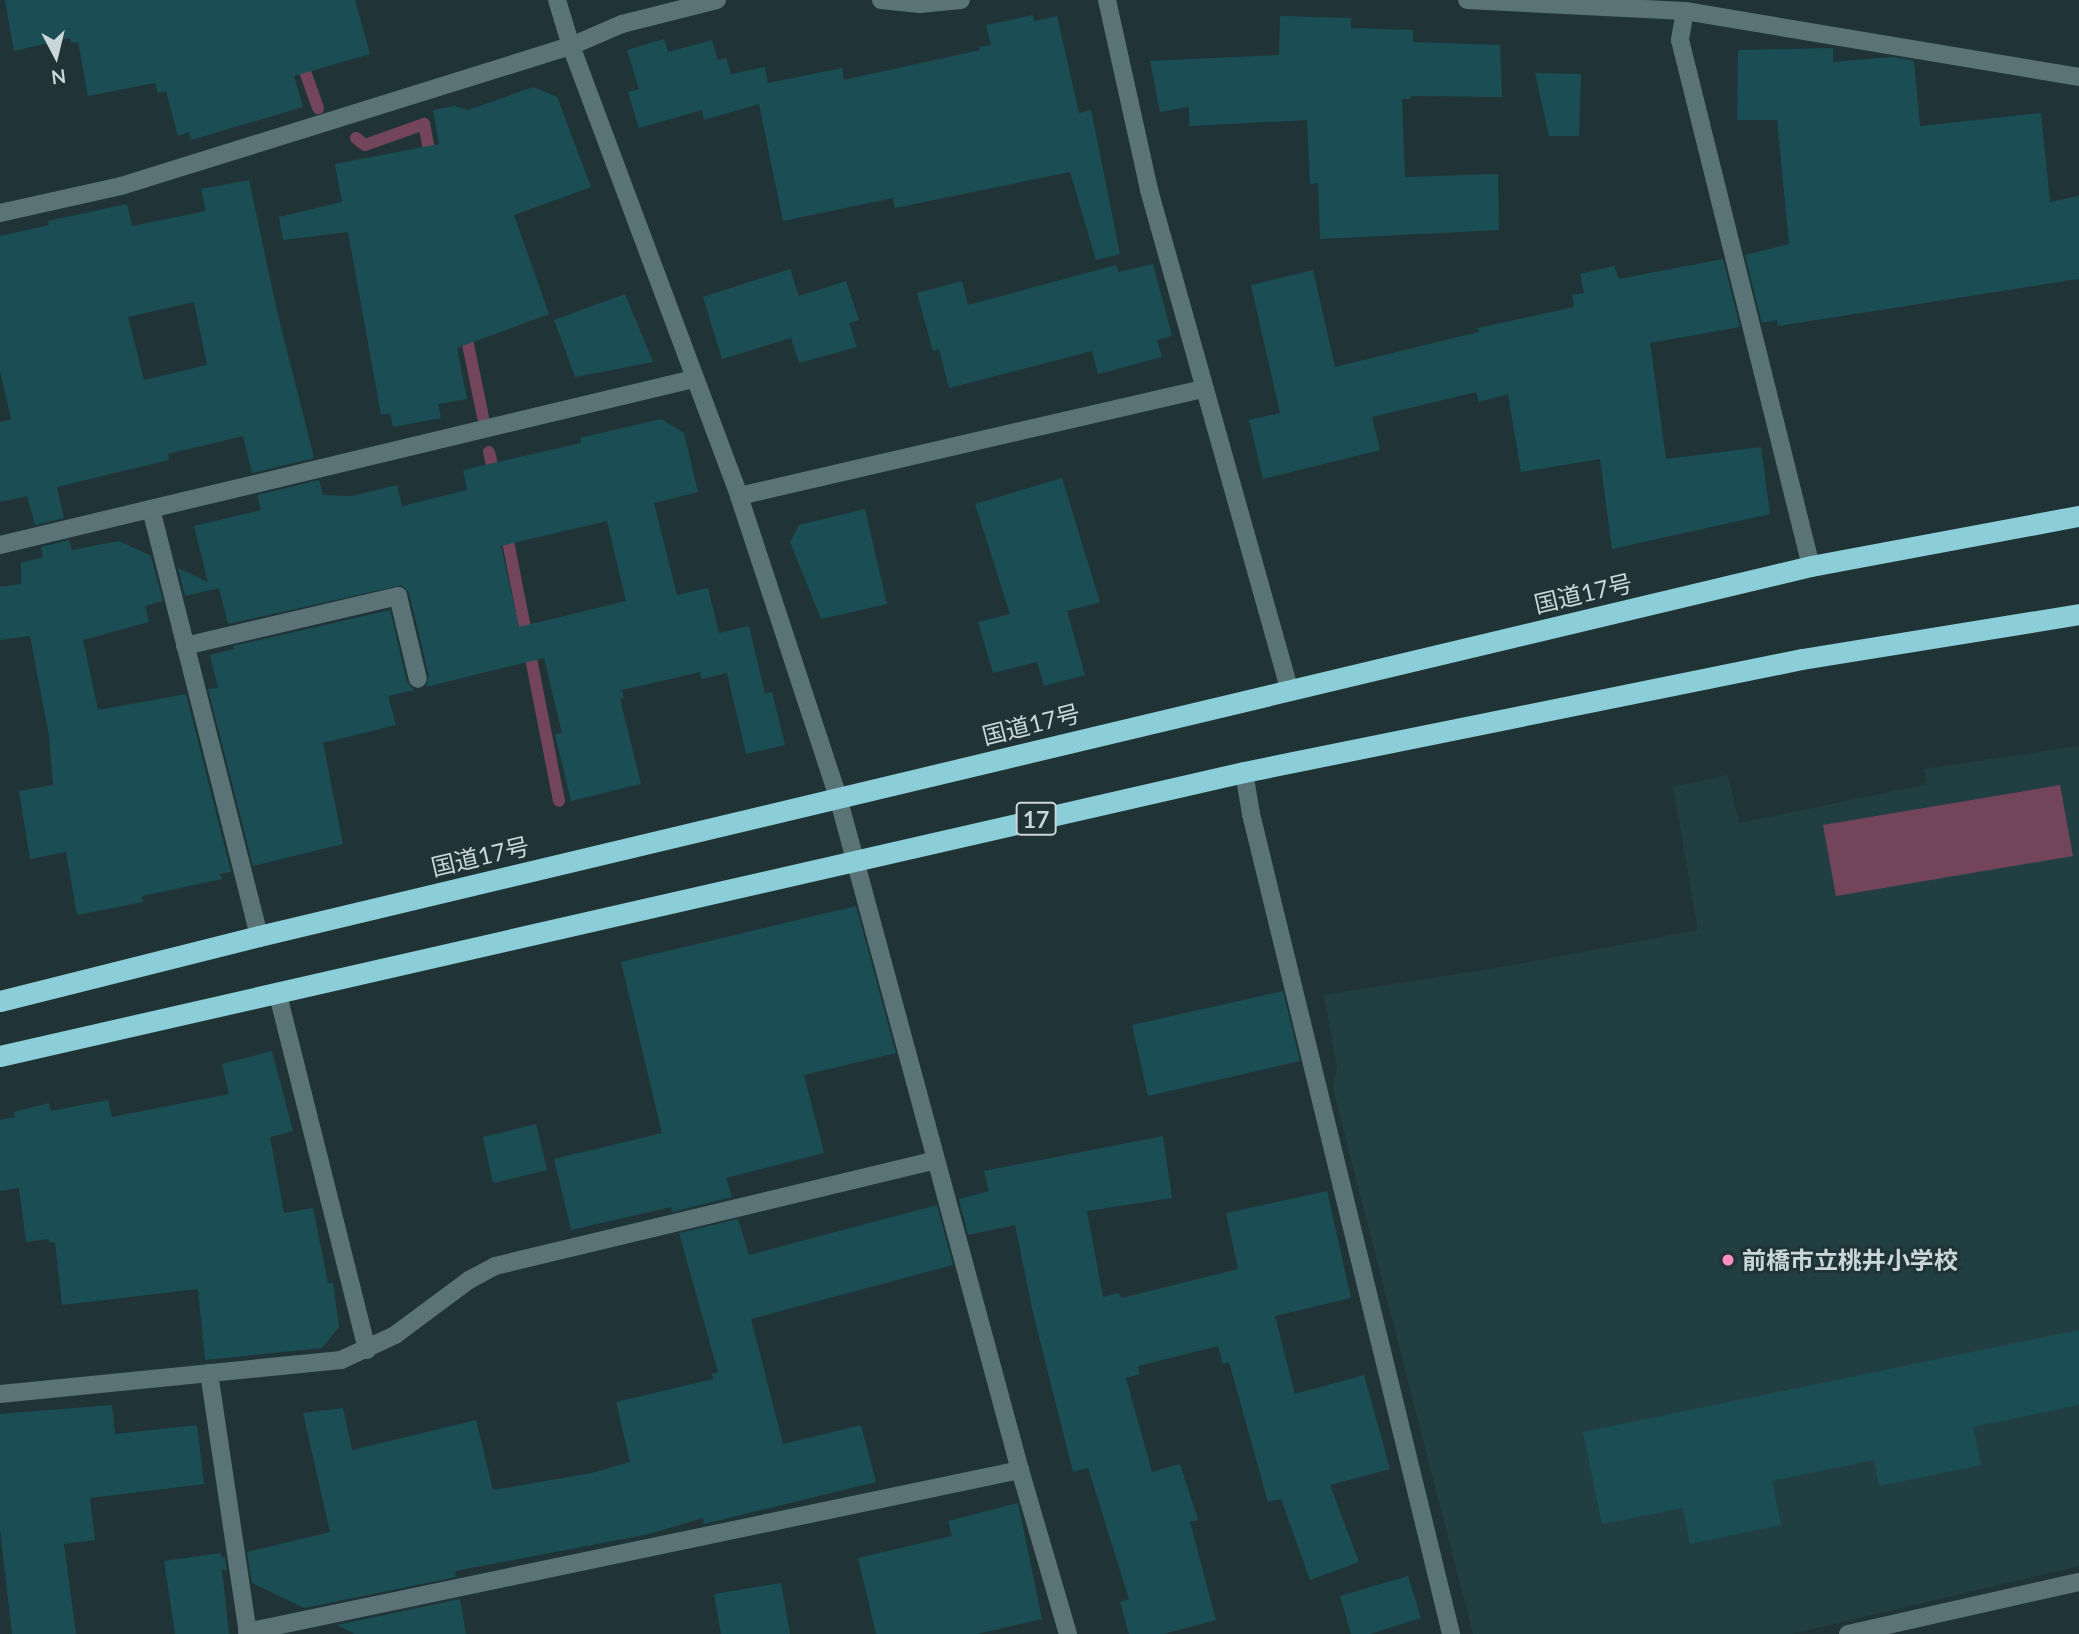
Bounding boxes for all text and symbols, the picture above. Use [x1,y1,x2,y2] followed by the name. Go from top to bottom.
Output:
[21,21,91,91] north arrow
[50,65,67,90] text: N
[1531,568,1635,618] street label: 国道17号
[979,698,1083,750] street label: 国道17号
[1015,800,1057,838] road number: 17
[428,831,532,881] street label: 国道17号
[1742,1246,1958,1274] place label: 前橋市立桃井小学校
[1720,1252,1736,1268] marker: 前橋市立桃井小学校

